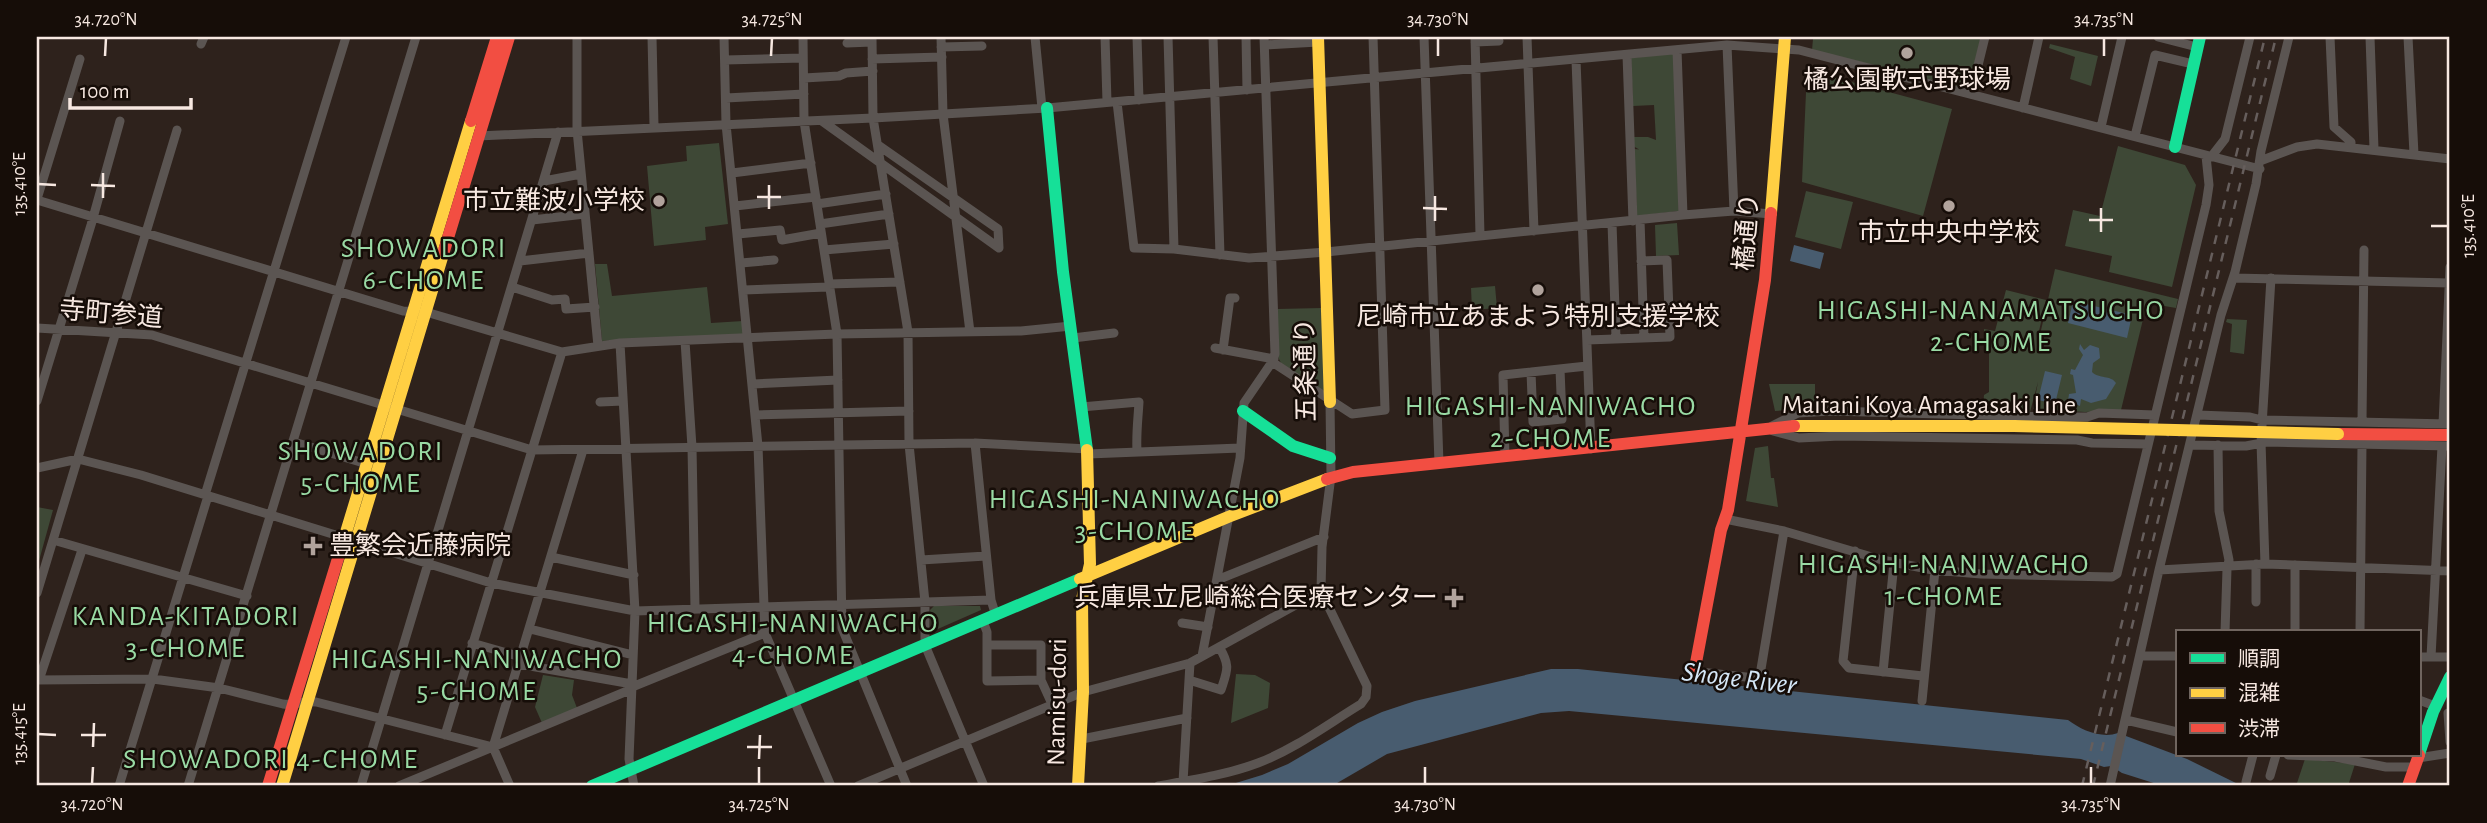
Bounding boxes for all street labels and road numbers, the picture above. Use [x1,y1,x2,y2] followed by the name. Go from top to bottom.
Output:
[1730,192,1763,272] street label: 橘通り
[58,296,164,331] street label: 寺町参道
[1290,318,1320,422] street label: 五条通り
[1782,392,2076,418] street label: Maitani Koya Amagasaki Line
[1043,638,1071,766] street label: Namisu-dori

